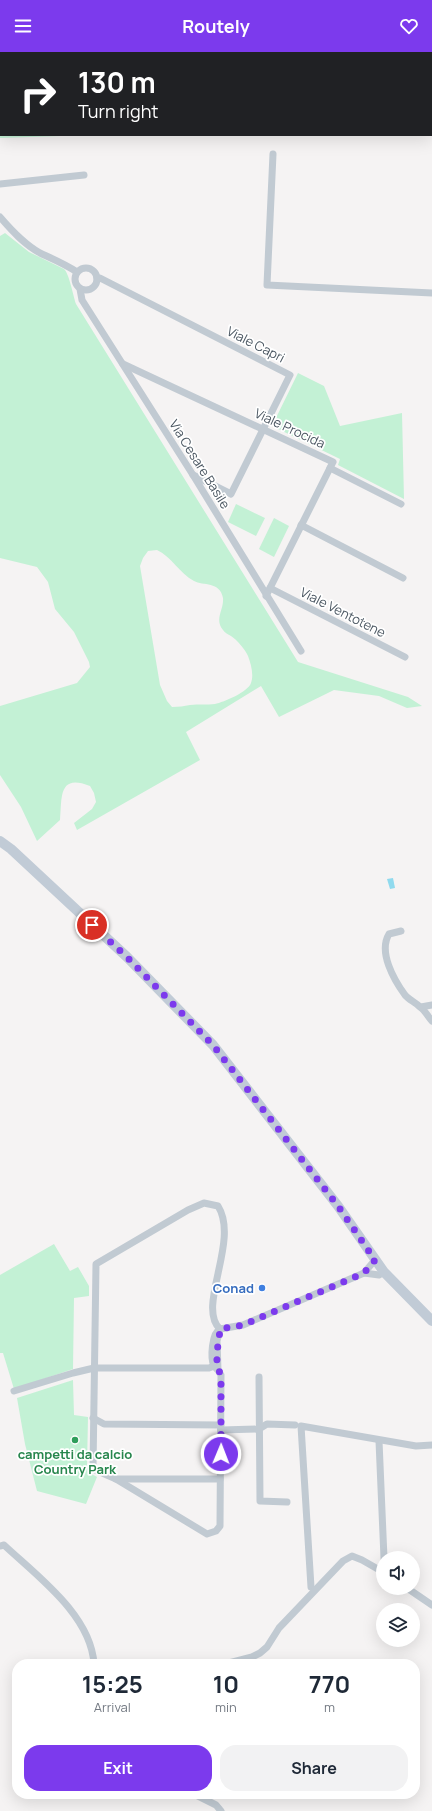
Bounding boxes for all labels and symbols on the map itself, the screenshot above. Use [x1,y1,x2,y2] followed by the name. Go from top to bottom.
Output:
[224,322,288,366] street label: Viale Capri
[252,404,328,452] street label: Viale Procida
[165,416,235,512] street label: Via Cesare Basile
[297,583,389,641] street label: Viale Ventotene
[75,908,109,942] pin
[213,1279,254,1297] place label: Conad
[257,1283,267,1293] marker: Conad
[200,1433,242,1475] position arrow
[70,1435,80,1445] marker: campetti da calcio Country Park
[18,1445,132,1478] place label: campetti da calcio Country Park

